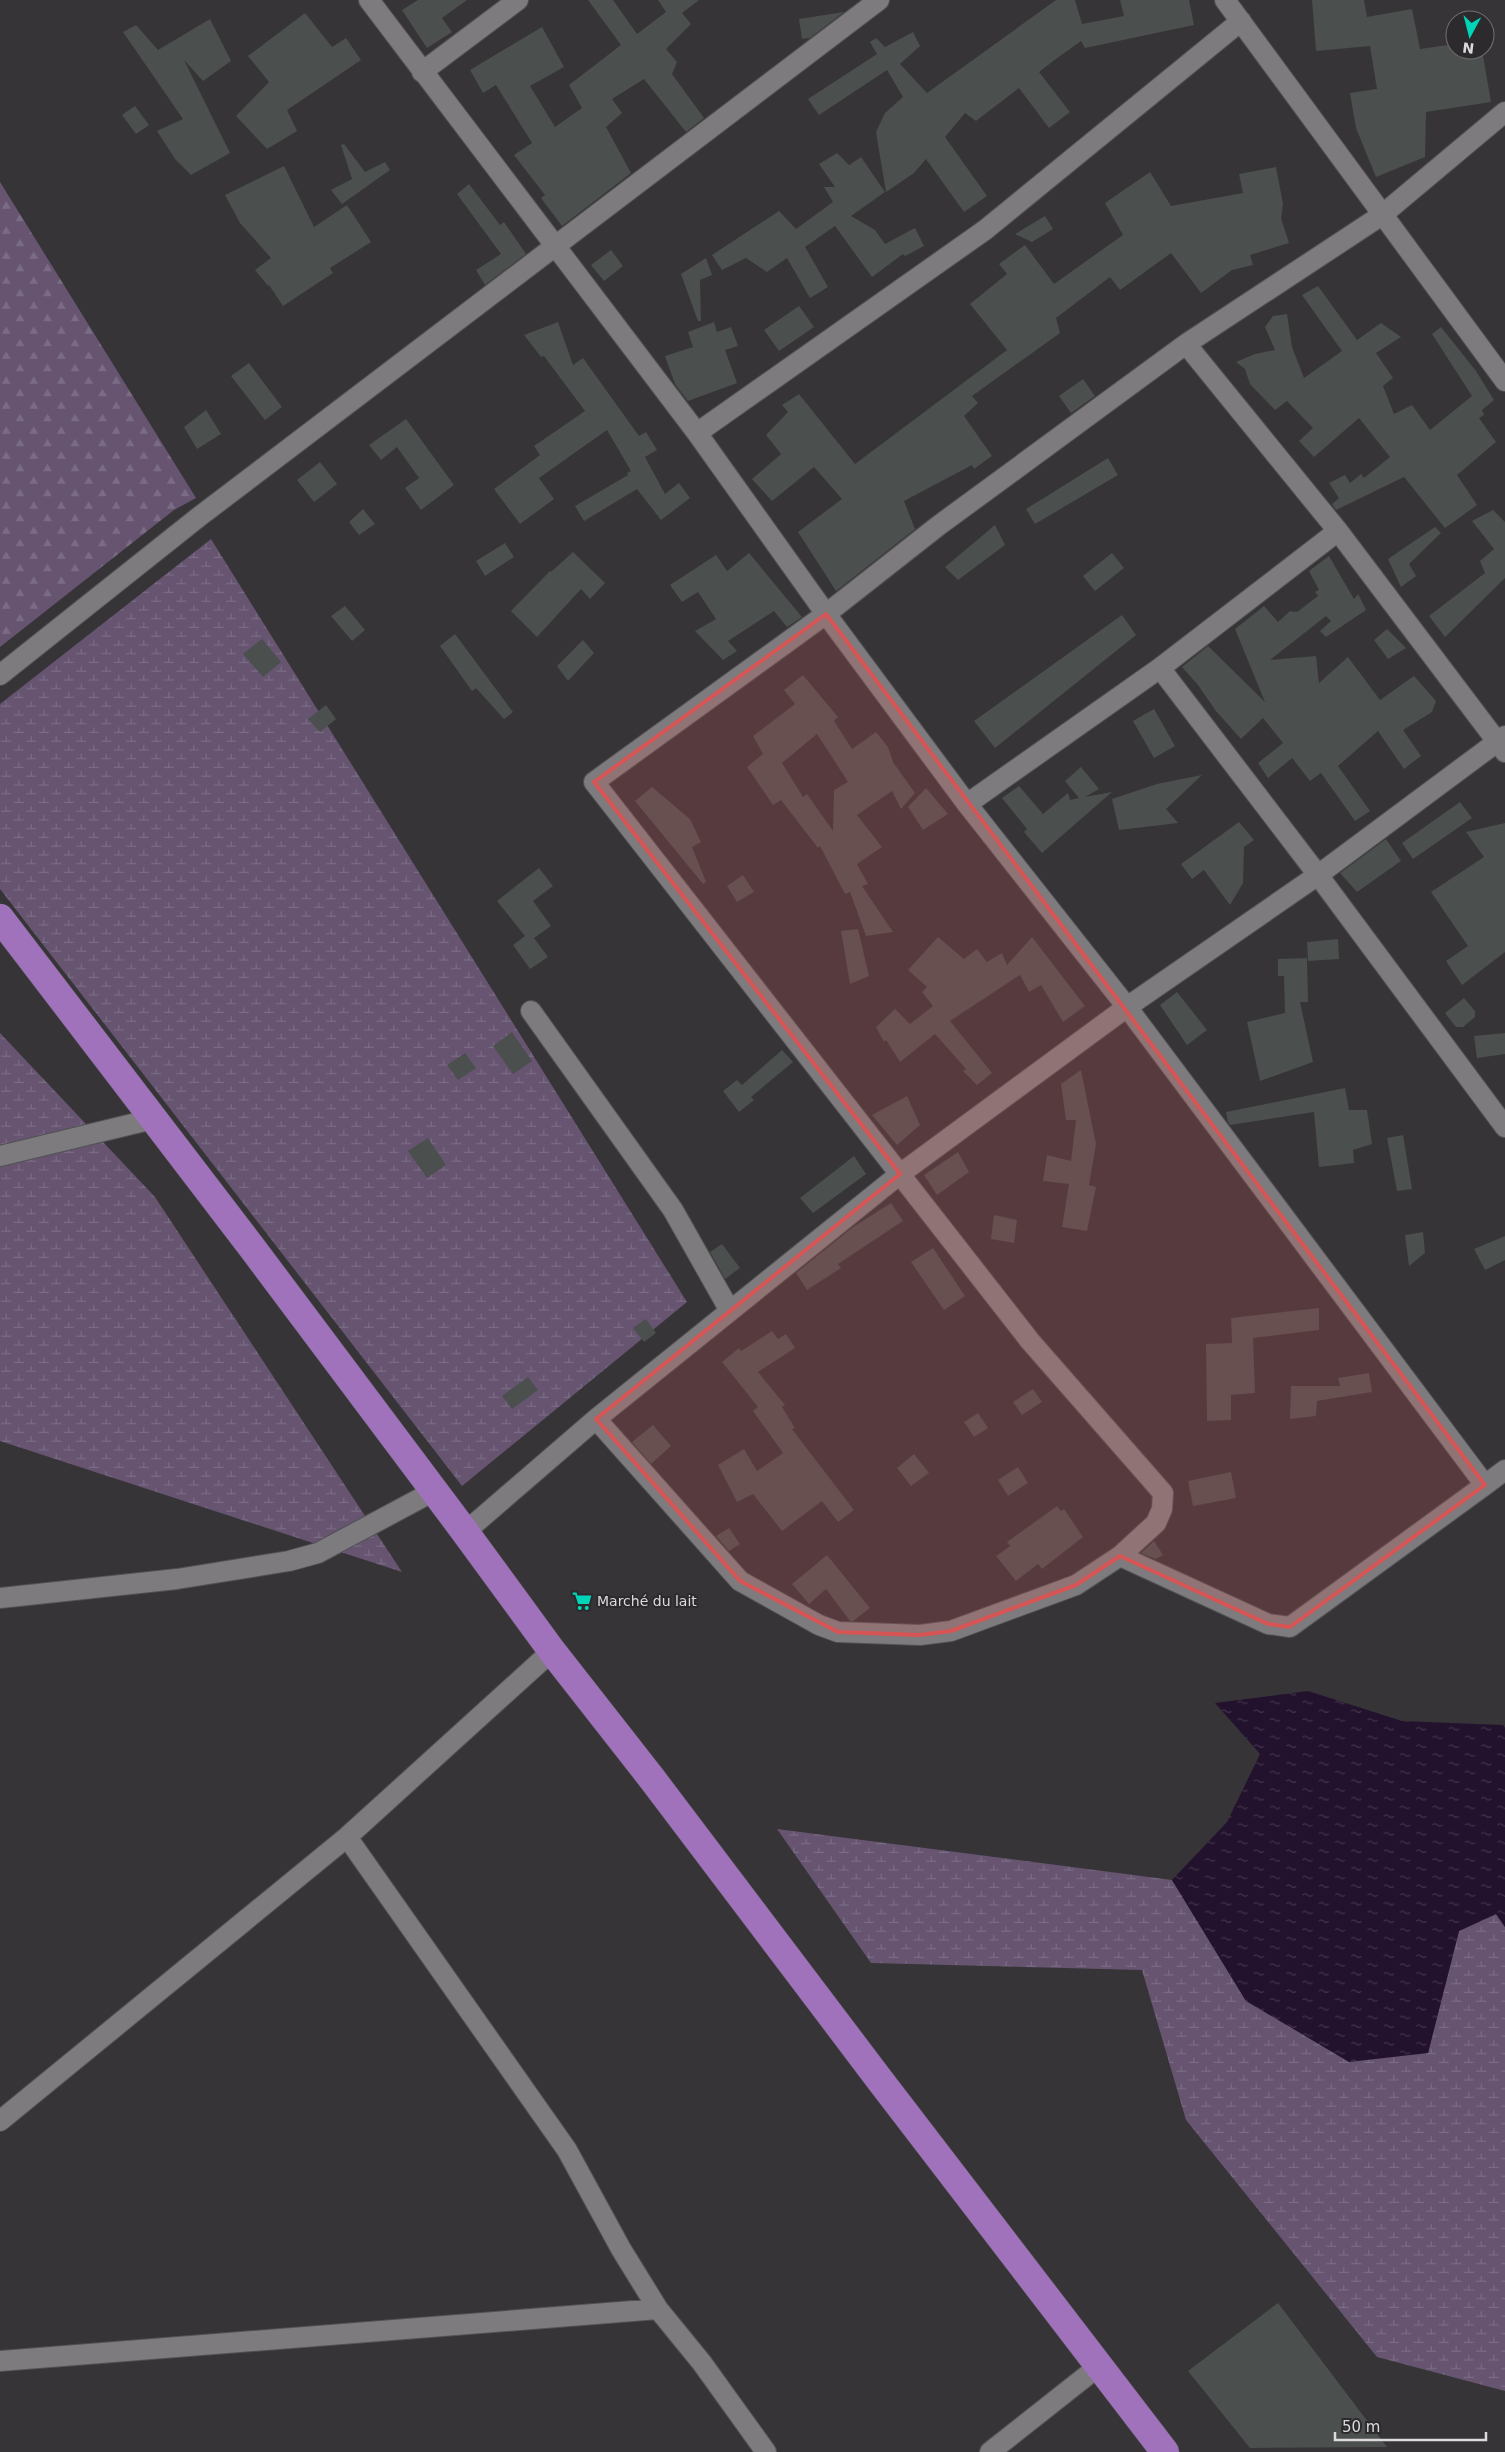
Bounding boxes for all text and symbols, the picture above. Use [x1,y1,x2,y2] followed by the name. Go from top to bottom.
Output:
[1445,10,1495,60] north arrow
[1462,39,1475,57] text: N
[571,1590,593,1612] supermarket icon: Marché du lait
[597,1593,697,1609] place label: Marché du lait
[1335,2410,1486,2442] scale bar
[1342,2418,1380,2436] text: 50 m

